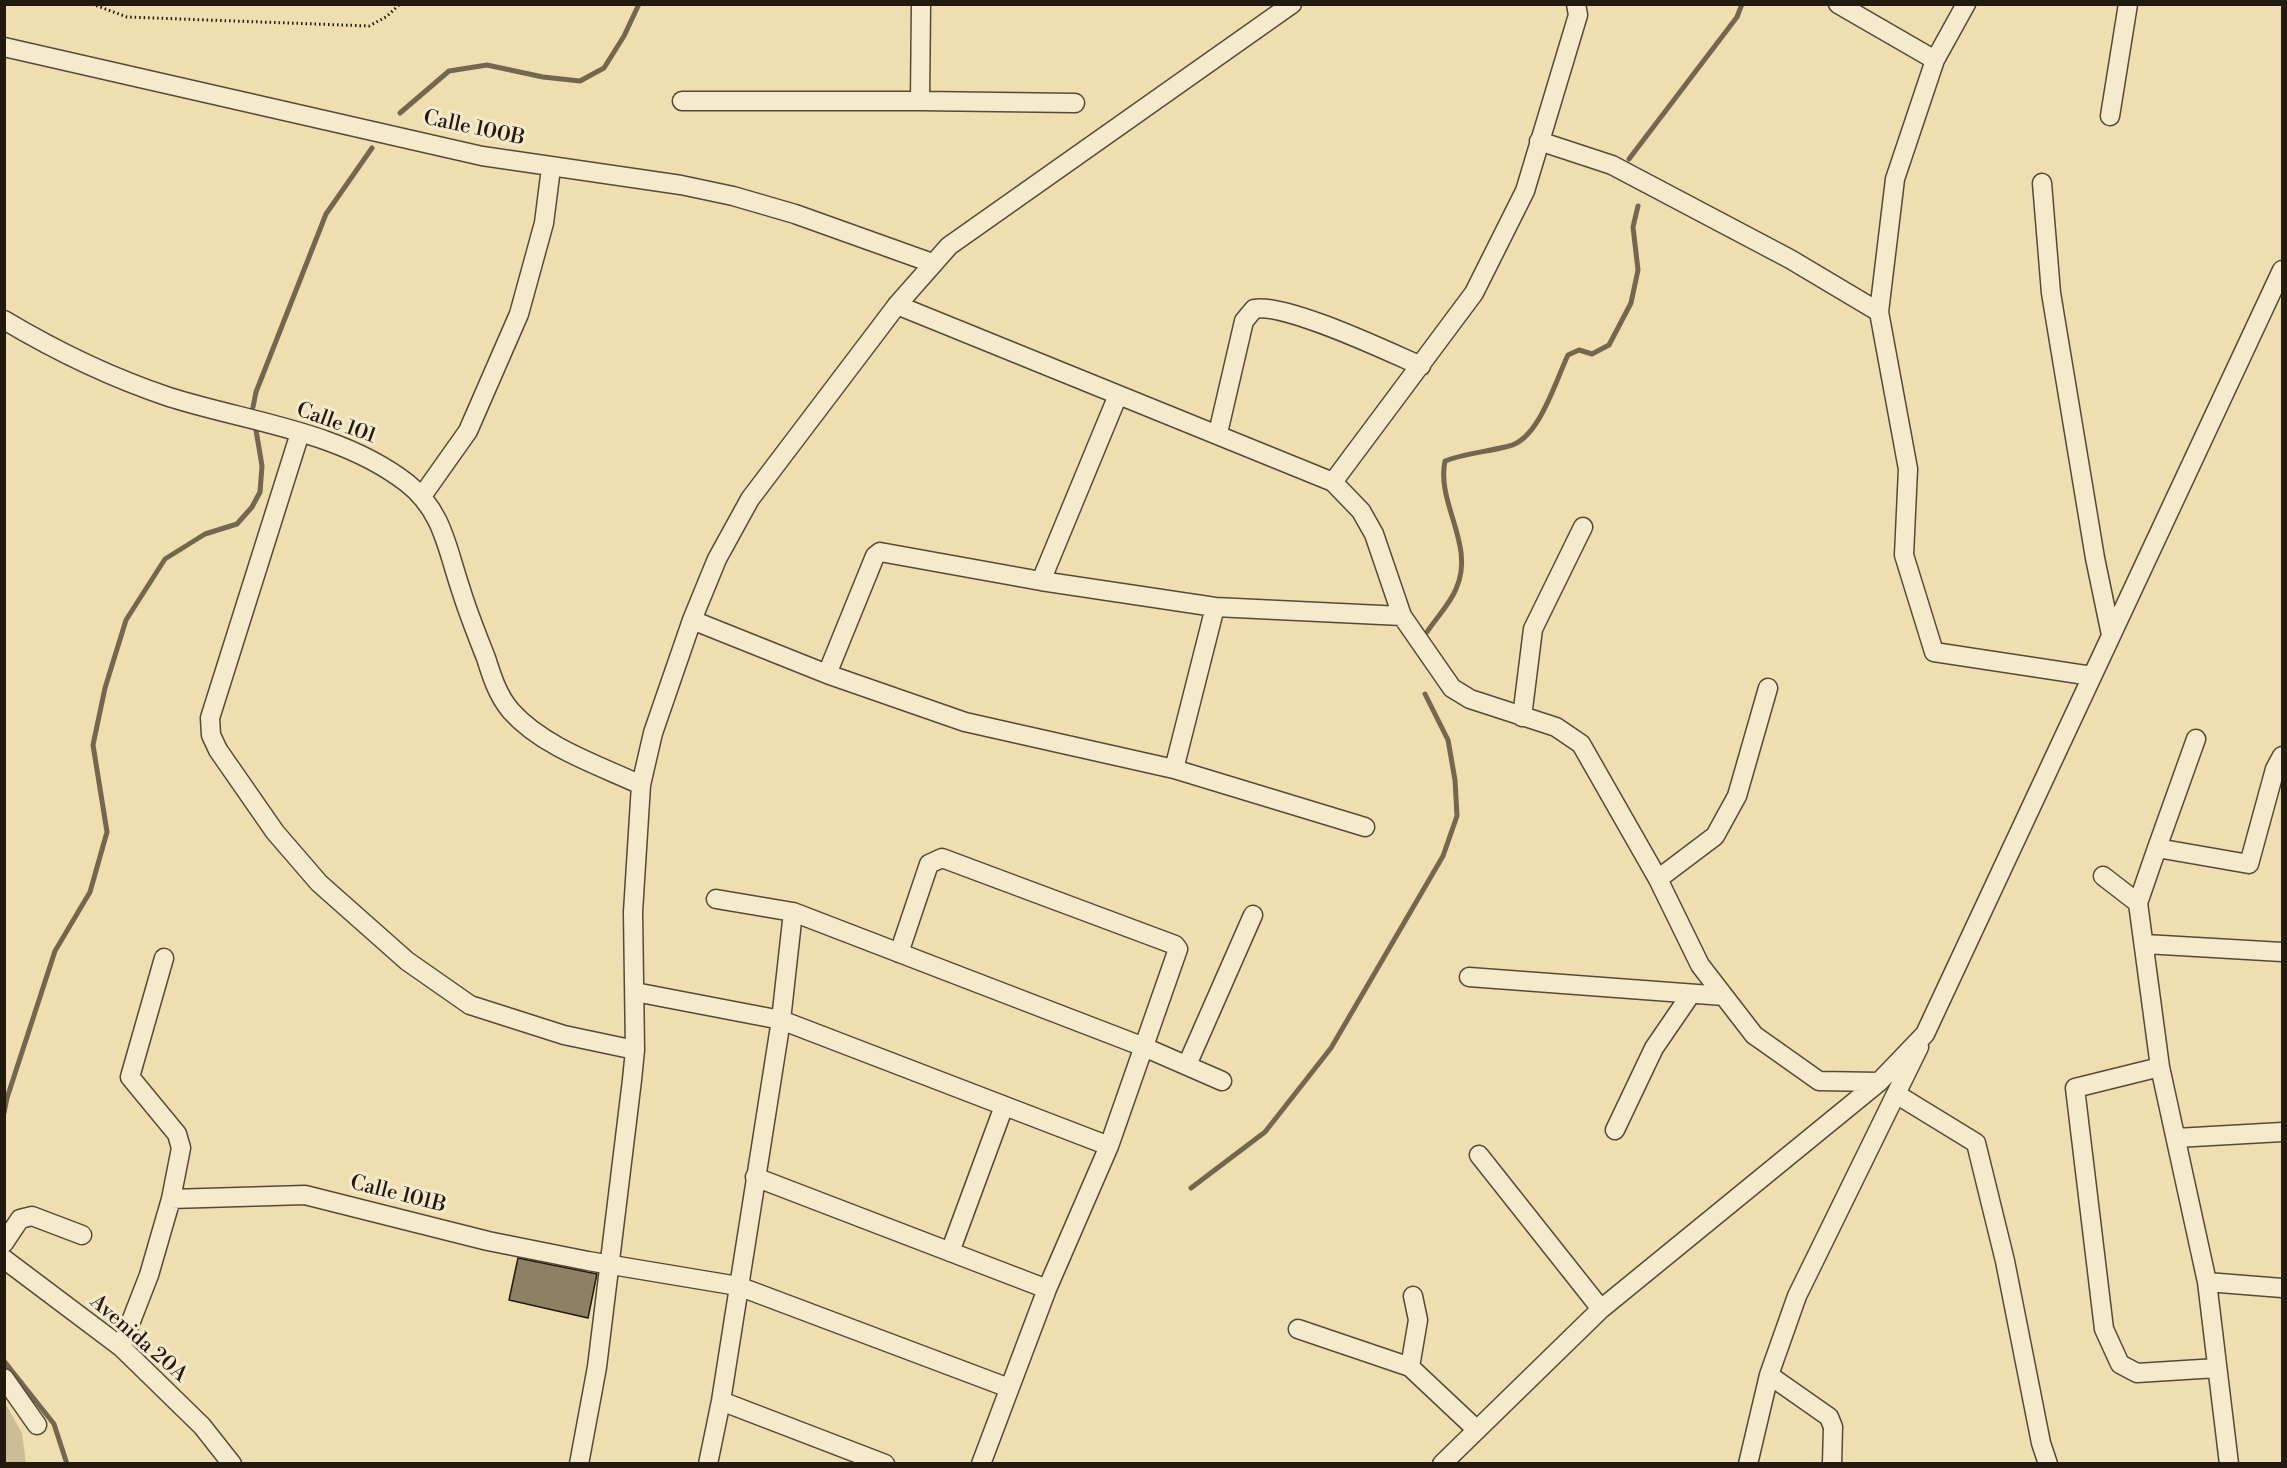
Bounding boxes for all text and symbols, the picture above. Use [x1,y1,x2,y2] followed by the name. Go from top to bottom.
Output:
[421,106,527,152] street label: Calle 100B
[293,398,379,450] street label: Calle 101
[347,1171,449,1219] street label: Calle 101B
[84,1290,192,1388] street label: Avenida 20A

